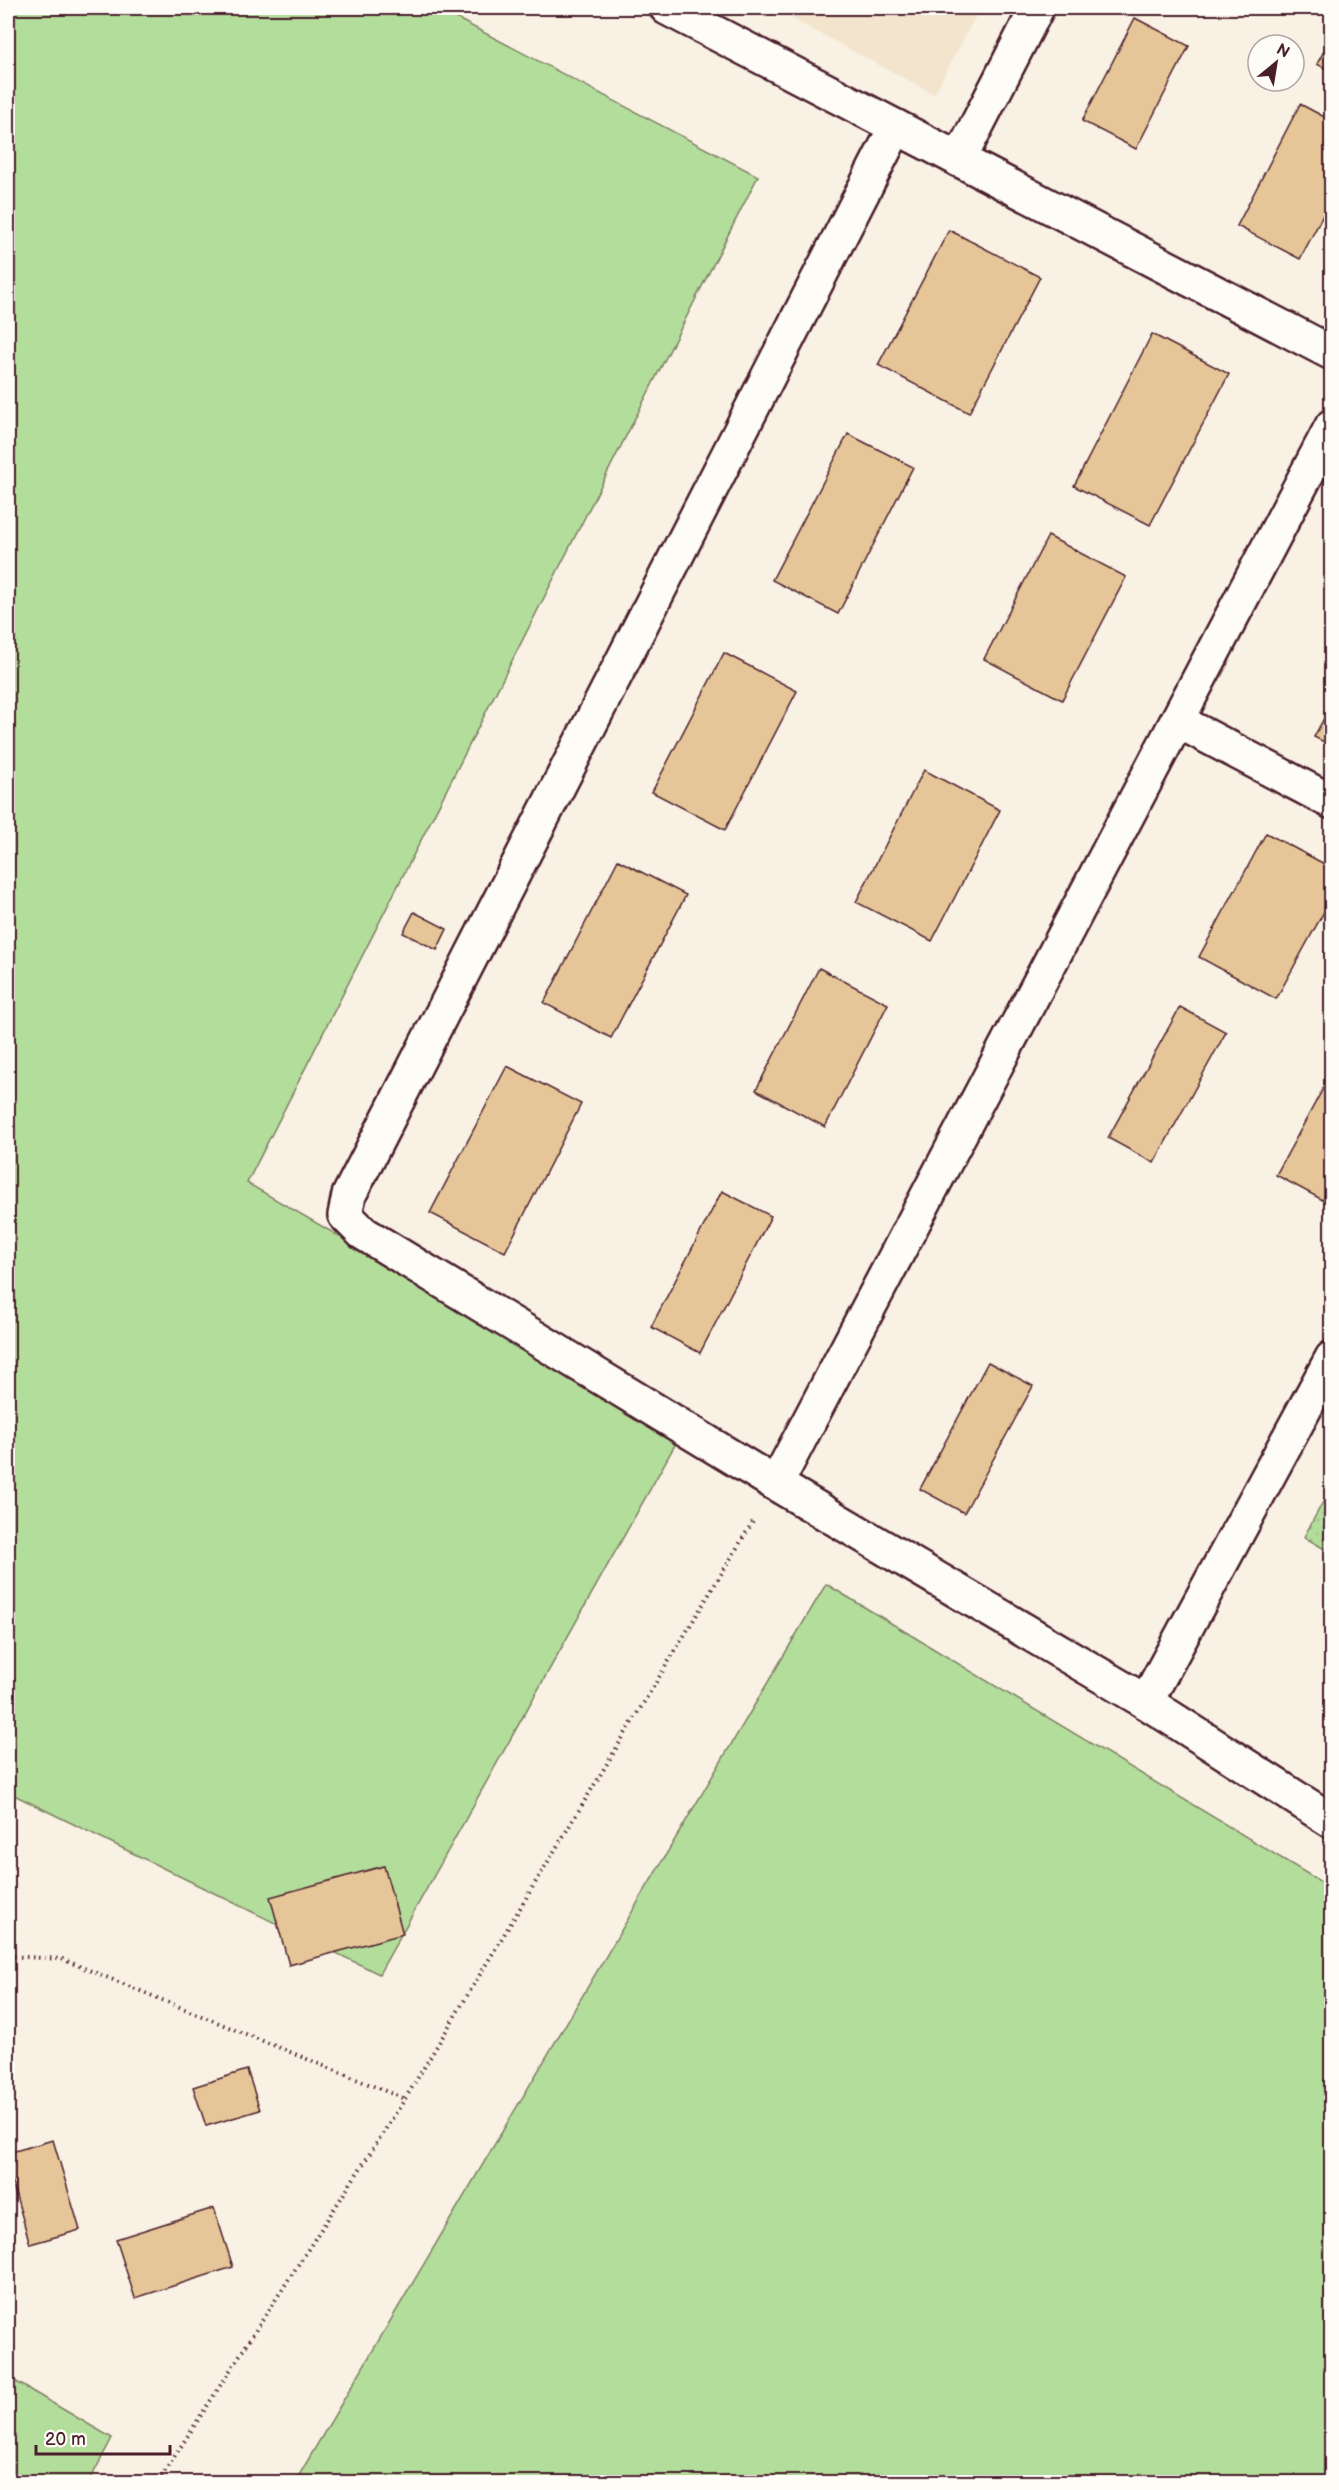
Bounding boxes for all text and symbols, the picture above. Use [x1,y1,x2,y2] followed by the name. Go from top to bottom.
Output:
[1246,33,1306,93] north arrow
[1273,40,1293,63] text: N
[36,2418,170,2456] scale bar
[45,2429,86,2450] text: 20 m

